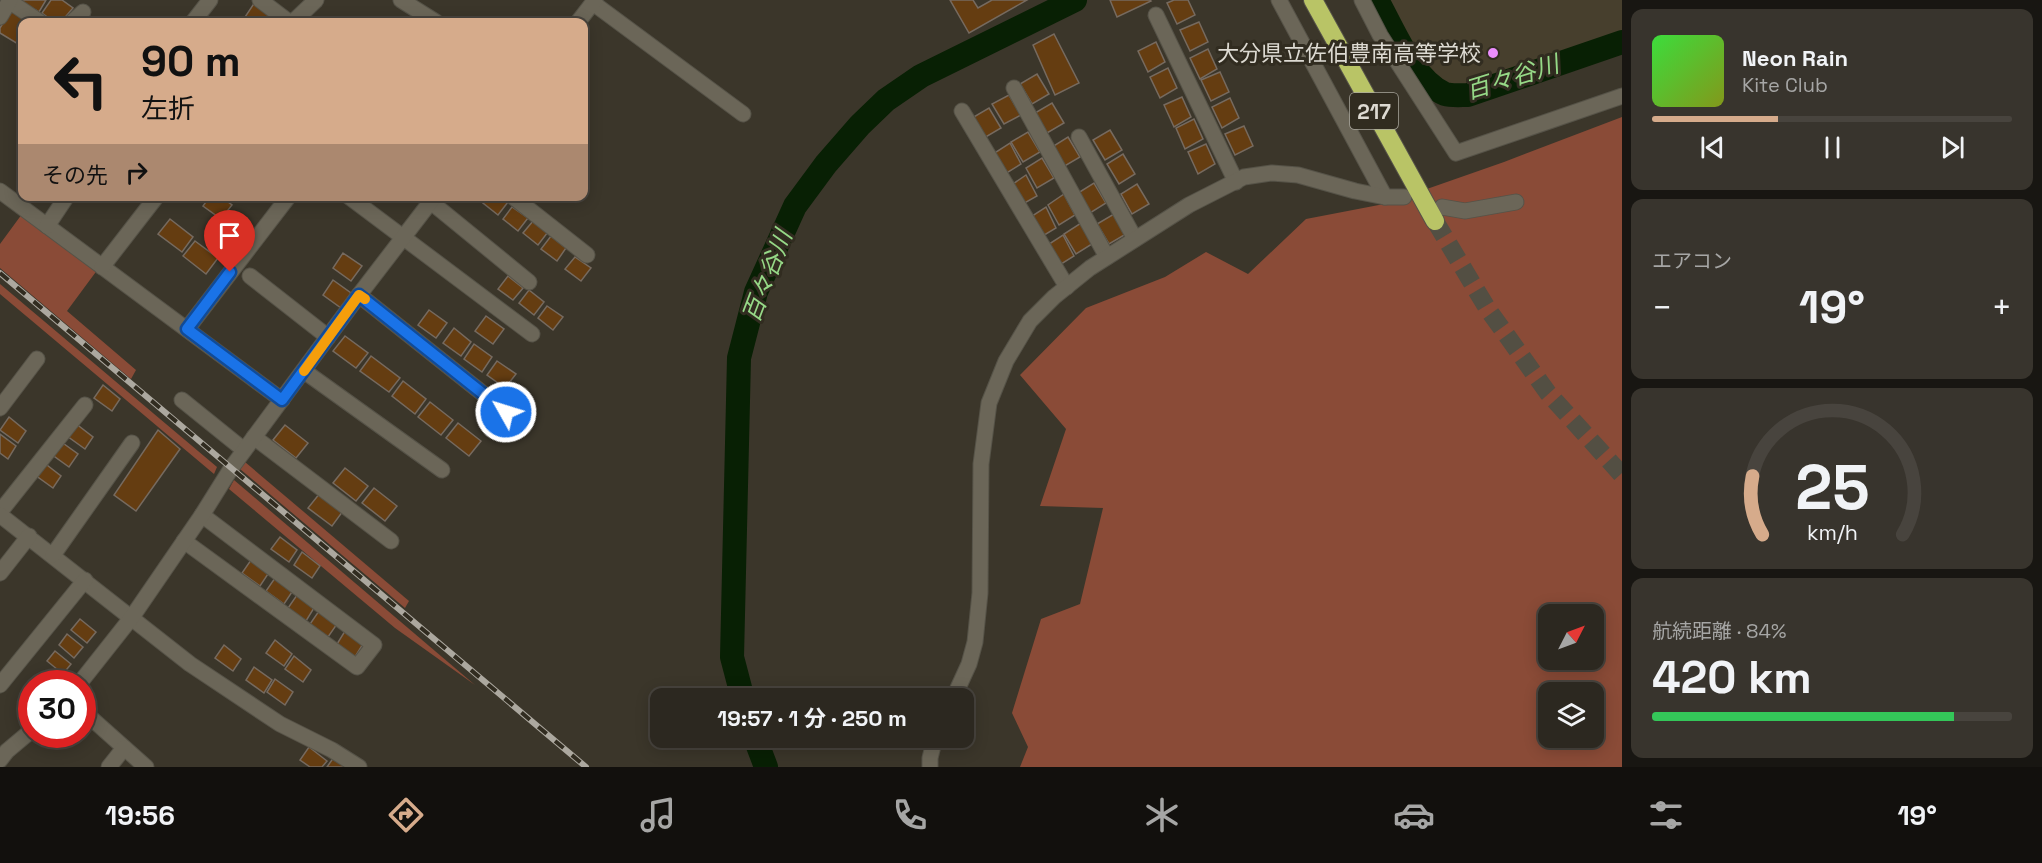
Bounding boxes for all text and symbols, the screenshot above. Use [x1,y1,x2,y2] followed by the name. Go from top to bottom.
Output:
[141,35,241,88] text: 90 m
[1217,39,1481,67] place label: 大分県立佐伯豊南高等学校
[42,42,120,120] icon: left
[1742,44,1848,72] text: Neon Rain
[1486,46,1500,60] marker: 大分県立佐伯豊南高等学校
[1462,47,1565,106] water label: 百々谷川
[1742,72,1828,98] text: Kite Club
[141,91,195,126] text: 左折
[1350,93,1398,129] road number: 217
[1696,131,1729,164] icon: previous
[1816,131,1849,164] icon: pause
[1936,131,1969,164] icon: next
[120,156,153,189] icon: right
[42,161,108,189] text: その先
[204,210,255,272] pin
[213,219,246,252] icon: arrive
[735,223,800,326] water label: 百々谷川
[1652,248,1732,274] text: エアコン
[1799,279,1865,336] text: 19°
[1652,287,1672,329] text: −
[1992,287,2012,329] text: +
[474,380,538,444] position arrow
[1795,448,1869,527] text: 25
[1806,520,1858,547] text: km/h
[1538,604,1604,670] north arrow
[1538,604,1604,748] map controls
[1652,618,1786,644] text: 航続距離 · 84%
[1652,649,1812,706] text: 420 km
[18,670,96,748] speed limit sign: 30
[1538,682,1604,748] button: layers
[717,704,907,732] text: 19:57 · 1 分 · 250 m
[385,794,427,836] icon: directions
[637,794,679,836] icon: music
[889,794,931,836] icon: phone
[1141,794,1183,836] icon: climate
[1393,794,1435,836] icon: car
[1645,794,1687,836] icon: filters
[105,798,175,833] text: 19:56
[1897,798,1937,833] text: 19°

